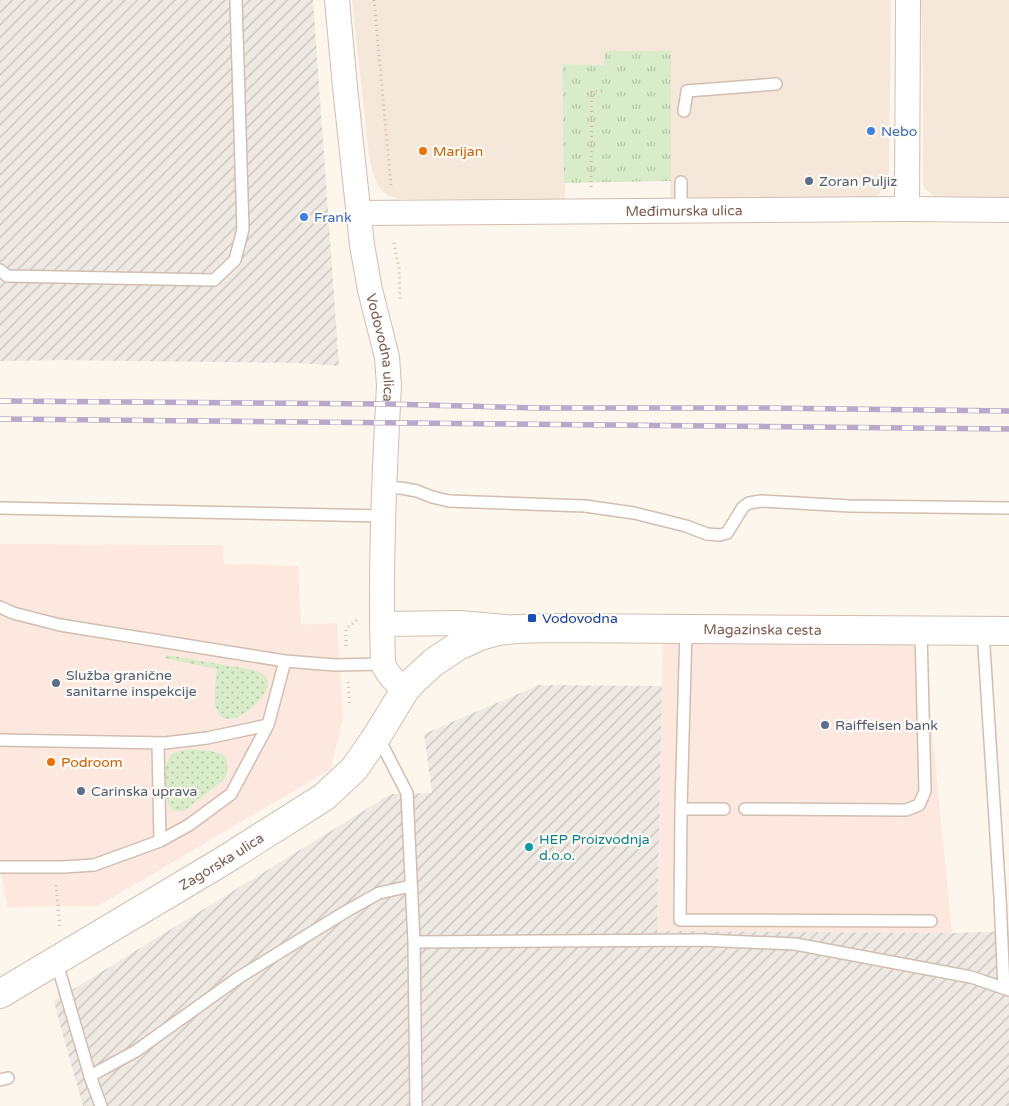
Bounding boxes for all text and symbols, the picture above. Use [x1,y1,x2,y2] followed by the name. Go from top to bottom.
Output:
[881,123,917,140] place label: Nebo
[865,125,877,137] marker: Nebo
[433,143,483,160] place label: Marijan
[417,145,429,157] marker: Marijan
[819,173,897,190] place label: Zoran Puljiz
[803,175,815,187] marker: Zoran Puljiz
[625,202,743,220] street label: Međimurska ulica
[314,209,352,226] place label: Frank
[298,211,310,223] marker: Frank
[362,292,397,402] street label: Vodovodna ulica
[542,610,618,627] place label: Vodovodna
[526,612,538,624] marker: Vodovodna
[703,621,822,639] street label: Magazinska cesta
[66,667,197,700] place label: Služba granične sanitarne inspekcije
[50,677,62,689] marker: Služba granične sanitarne inspekcije
[835,717,938,734] place label: Raiffeisen bank
[819,719,831,731] marker: Raiffeisen bank
[61,754,123,771] place label: Podroom
[45,756,57,768] marker: Podroom
[91,783,197,800] place label: Carinska uprava
[75,785,87,797] marker: Carinska uprava
[176,829,267,894] street label: Zagorska ulica
[539,831,650,864] place label: HEP Proizvodnja d.o.o.
[523,841,535,853] marker: HEP Proizvodnja d.o.o.

